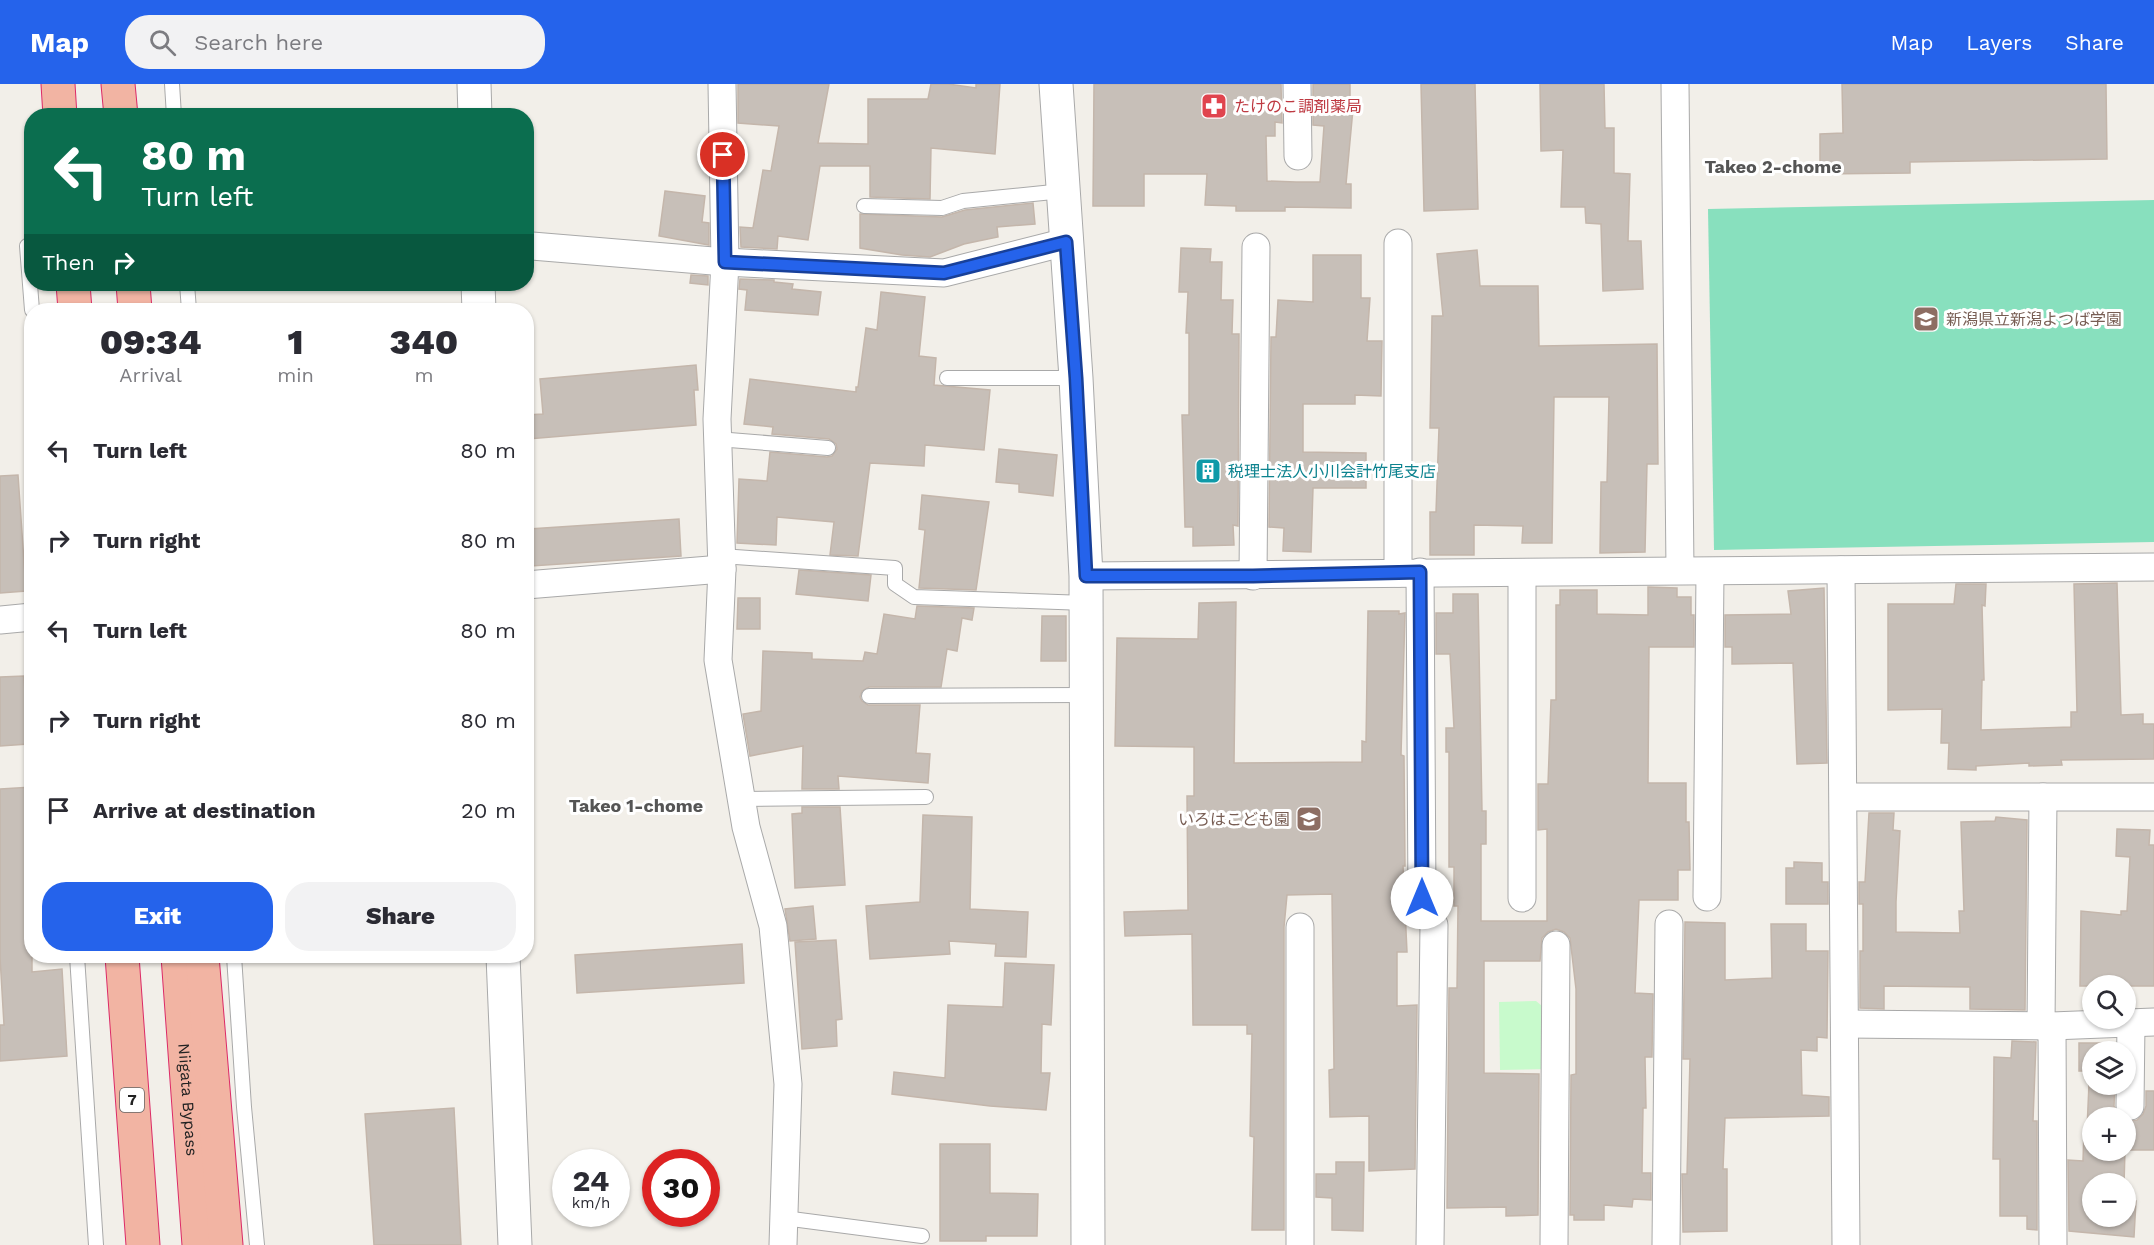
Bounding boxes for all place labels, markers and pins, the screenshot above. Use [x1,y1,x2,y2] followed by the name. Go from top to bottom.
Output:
[1199,91,1229,121] pharmacy icon: たけのこ調剤薬局
[1234,97,1362,116] place label: たけのこ調剤薬局
[697,129,748,180] pin
[1911,304,1941,334] school or university icon: 新潟県立新潟よつば学園
[1946,310,2122,329] place label: 新潟県立新潟よつば学園
[1193,456,1223,486] building icon: 税理士法人小川会計竹尾支店
[1228,462,1436,481] place label: 税理士法人小川会計竹尾支店
[1294,804,1324,834] school or university icon: いろはこども園
[1178,810,1290,829] place label: いろはこども園

